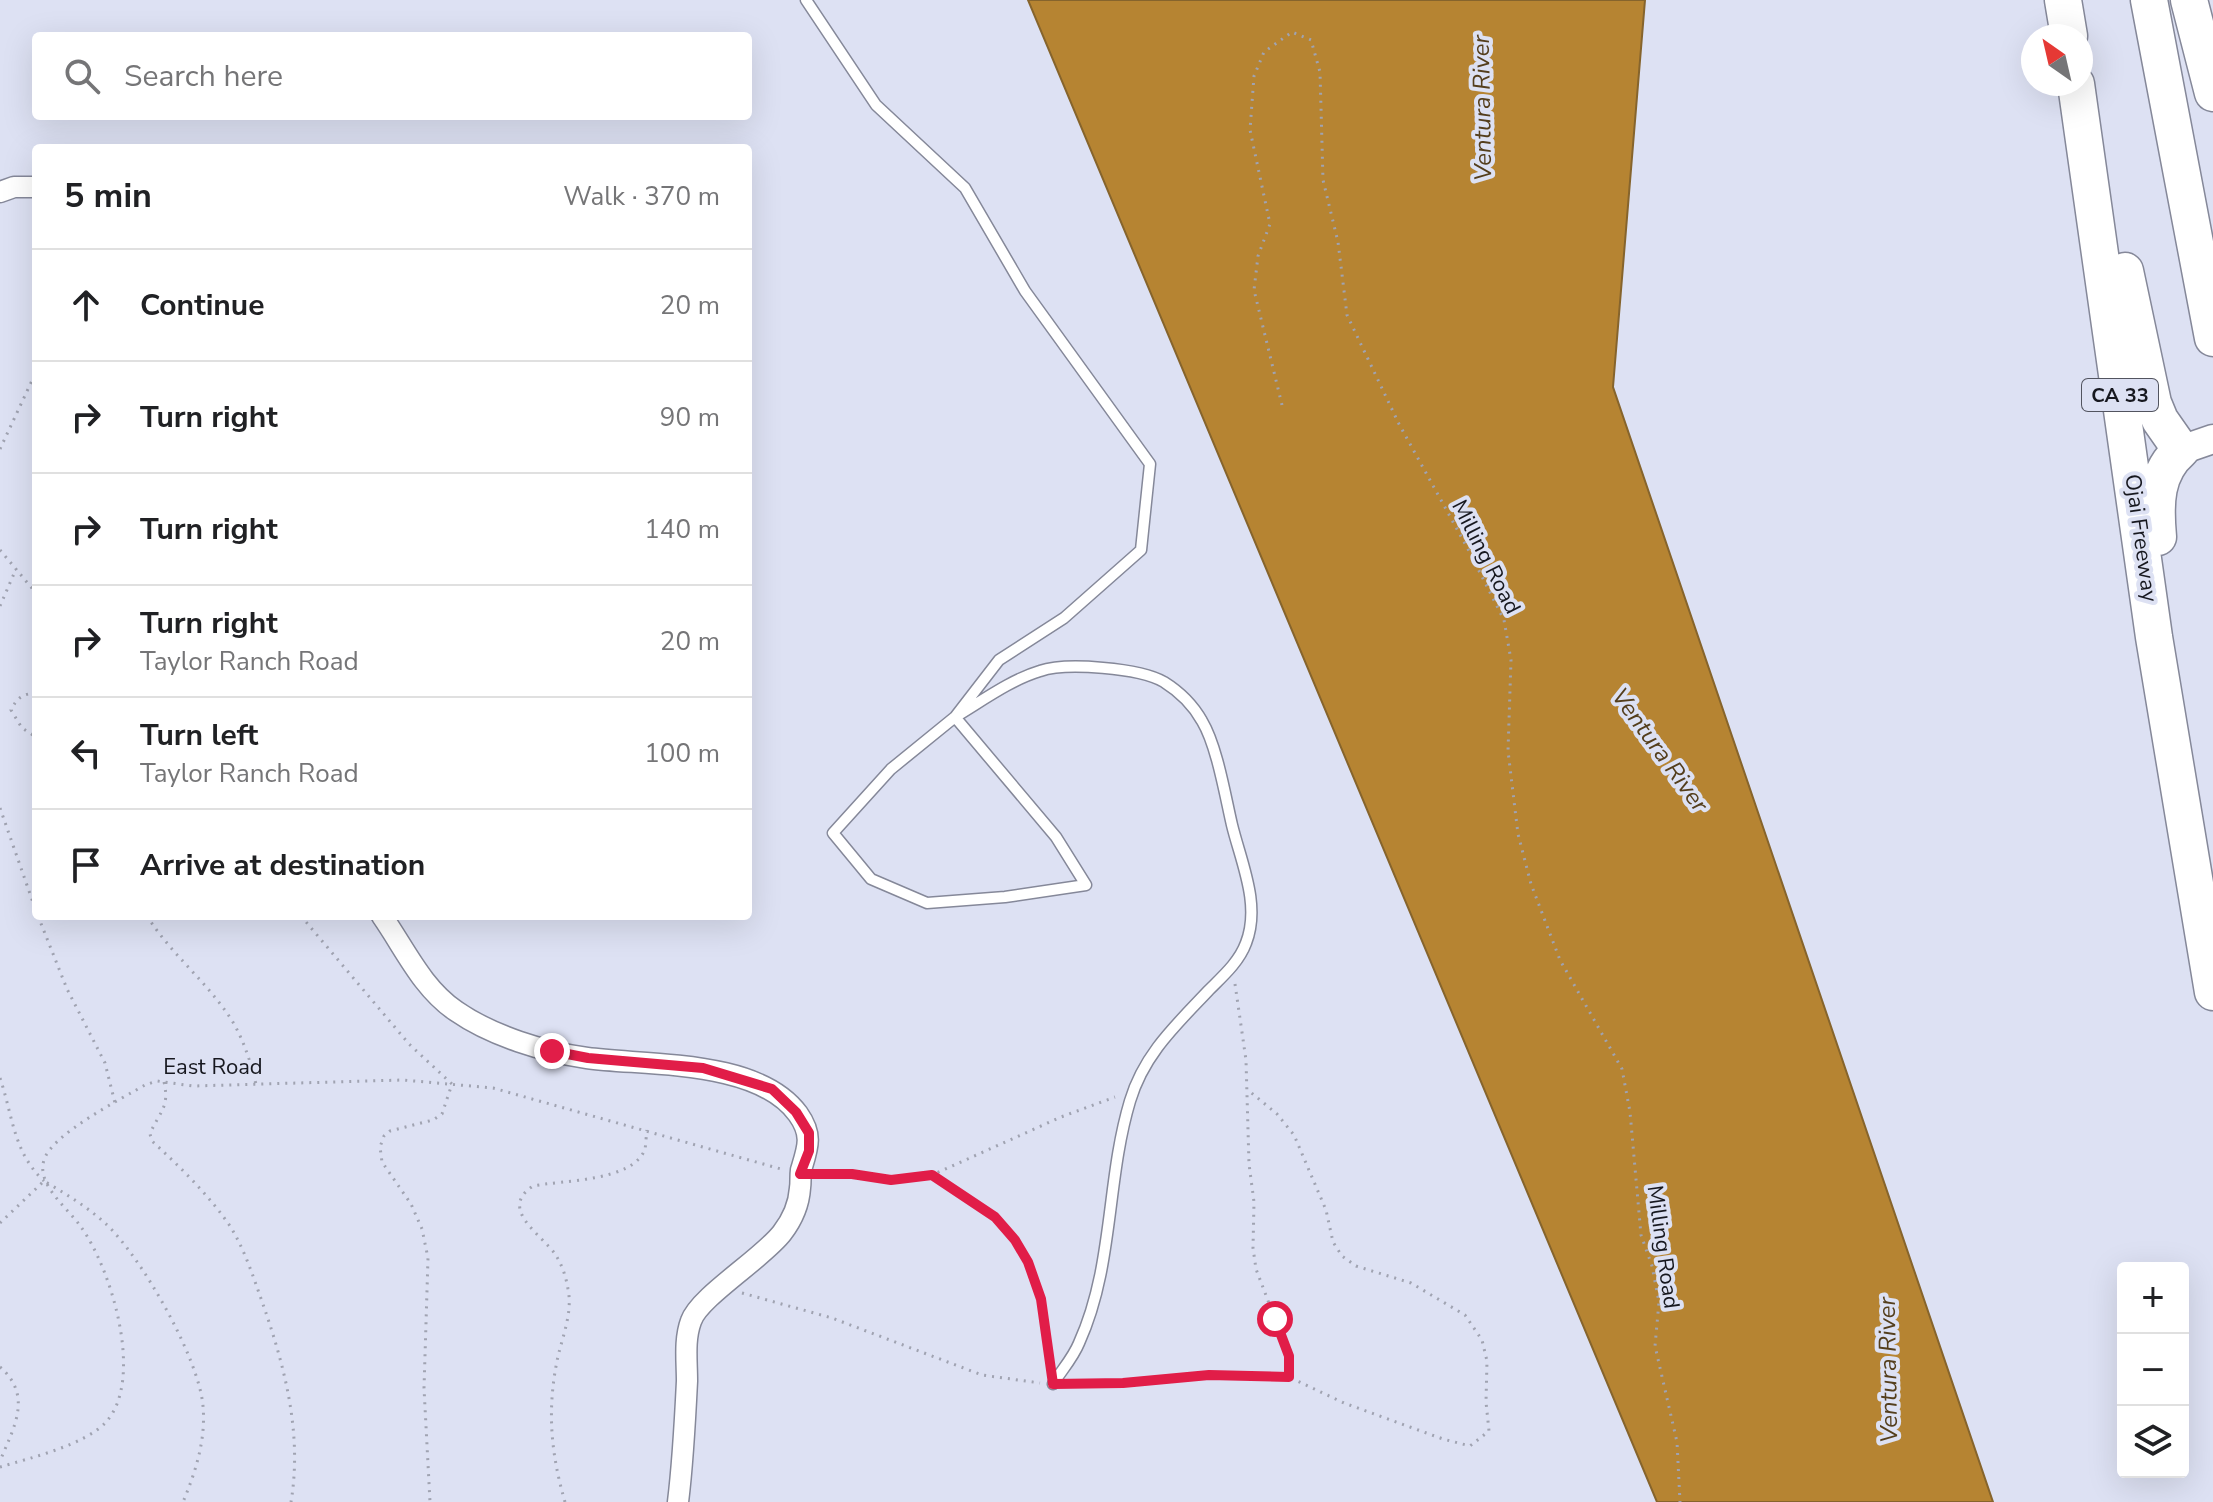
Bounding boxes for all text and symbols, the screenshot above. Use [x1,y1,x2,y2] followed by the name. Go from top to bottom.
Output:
[2021,24,2093,96] north arrow
[32,32,752,120] search box
[1465,33,1499,181] water label: Ventura River
[60,54,104,98] icon: search
[124,56,283,97] text: Search here
[64,173,152,219] text: 5 min
[563,179,720,214] text: Walk · 370 m
[64,283,108,327] icon: ahead
[140,285,265,326] text: Continue
[660,288,720,323] text: 20 m
[2082,379,2158,411] road number: CA 33
[64,395,108,439] icon: right
[140,397,278,438] text: Turn right
[660,400,720,435] text: 90 m
[2117,472,2165,604] street label: Ojai Freeway
[1444,495,1528,619] street label: Milling Road
[64,507,108,551] icon: right
[140,509,278,550] text: Turn right
[644,512,720,547] text: 140 m
[140,603,278,644] text: Turn right
[64,619,108,663] icon: right
[660,624,720,659] text: 20 m
[140,644,359,679] text: Taylor Ranch Road
[1604,682,1717,820] water label: Ventura River
[140,715,258,756] text: Turn left
[64,731,108,775] icon: left
[644,736,720,771] text: 100 m
[140,756,359,791] text: Taylor Ranch Road
[64,843,108,887] icon: arrive
[140,845,425,886] text: Arrive at destination
[534,1033,570,1069] route end
[163,1052,263,1082] street label: East Road
[1639,1183,1687,1311] street label: Milling Road
[2117,1262,2189,1478] map controls
[2117,1262,2189,1334] button: +
[1871,1295,1905,1443] water label: Ventura River
[1257,1301,1293,1337] route start
[2117,1334,2189,1406] button: −
[2117,1406,2189,1478] button: layers

